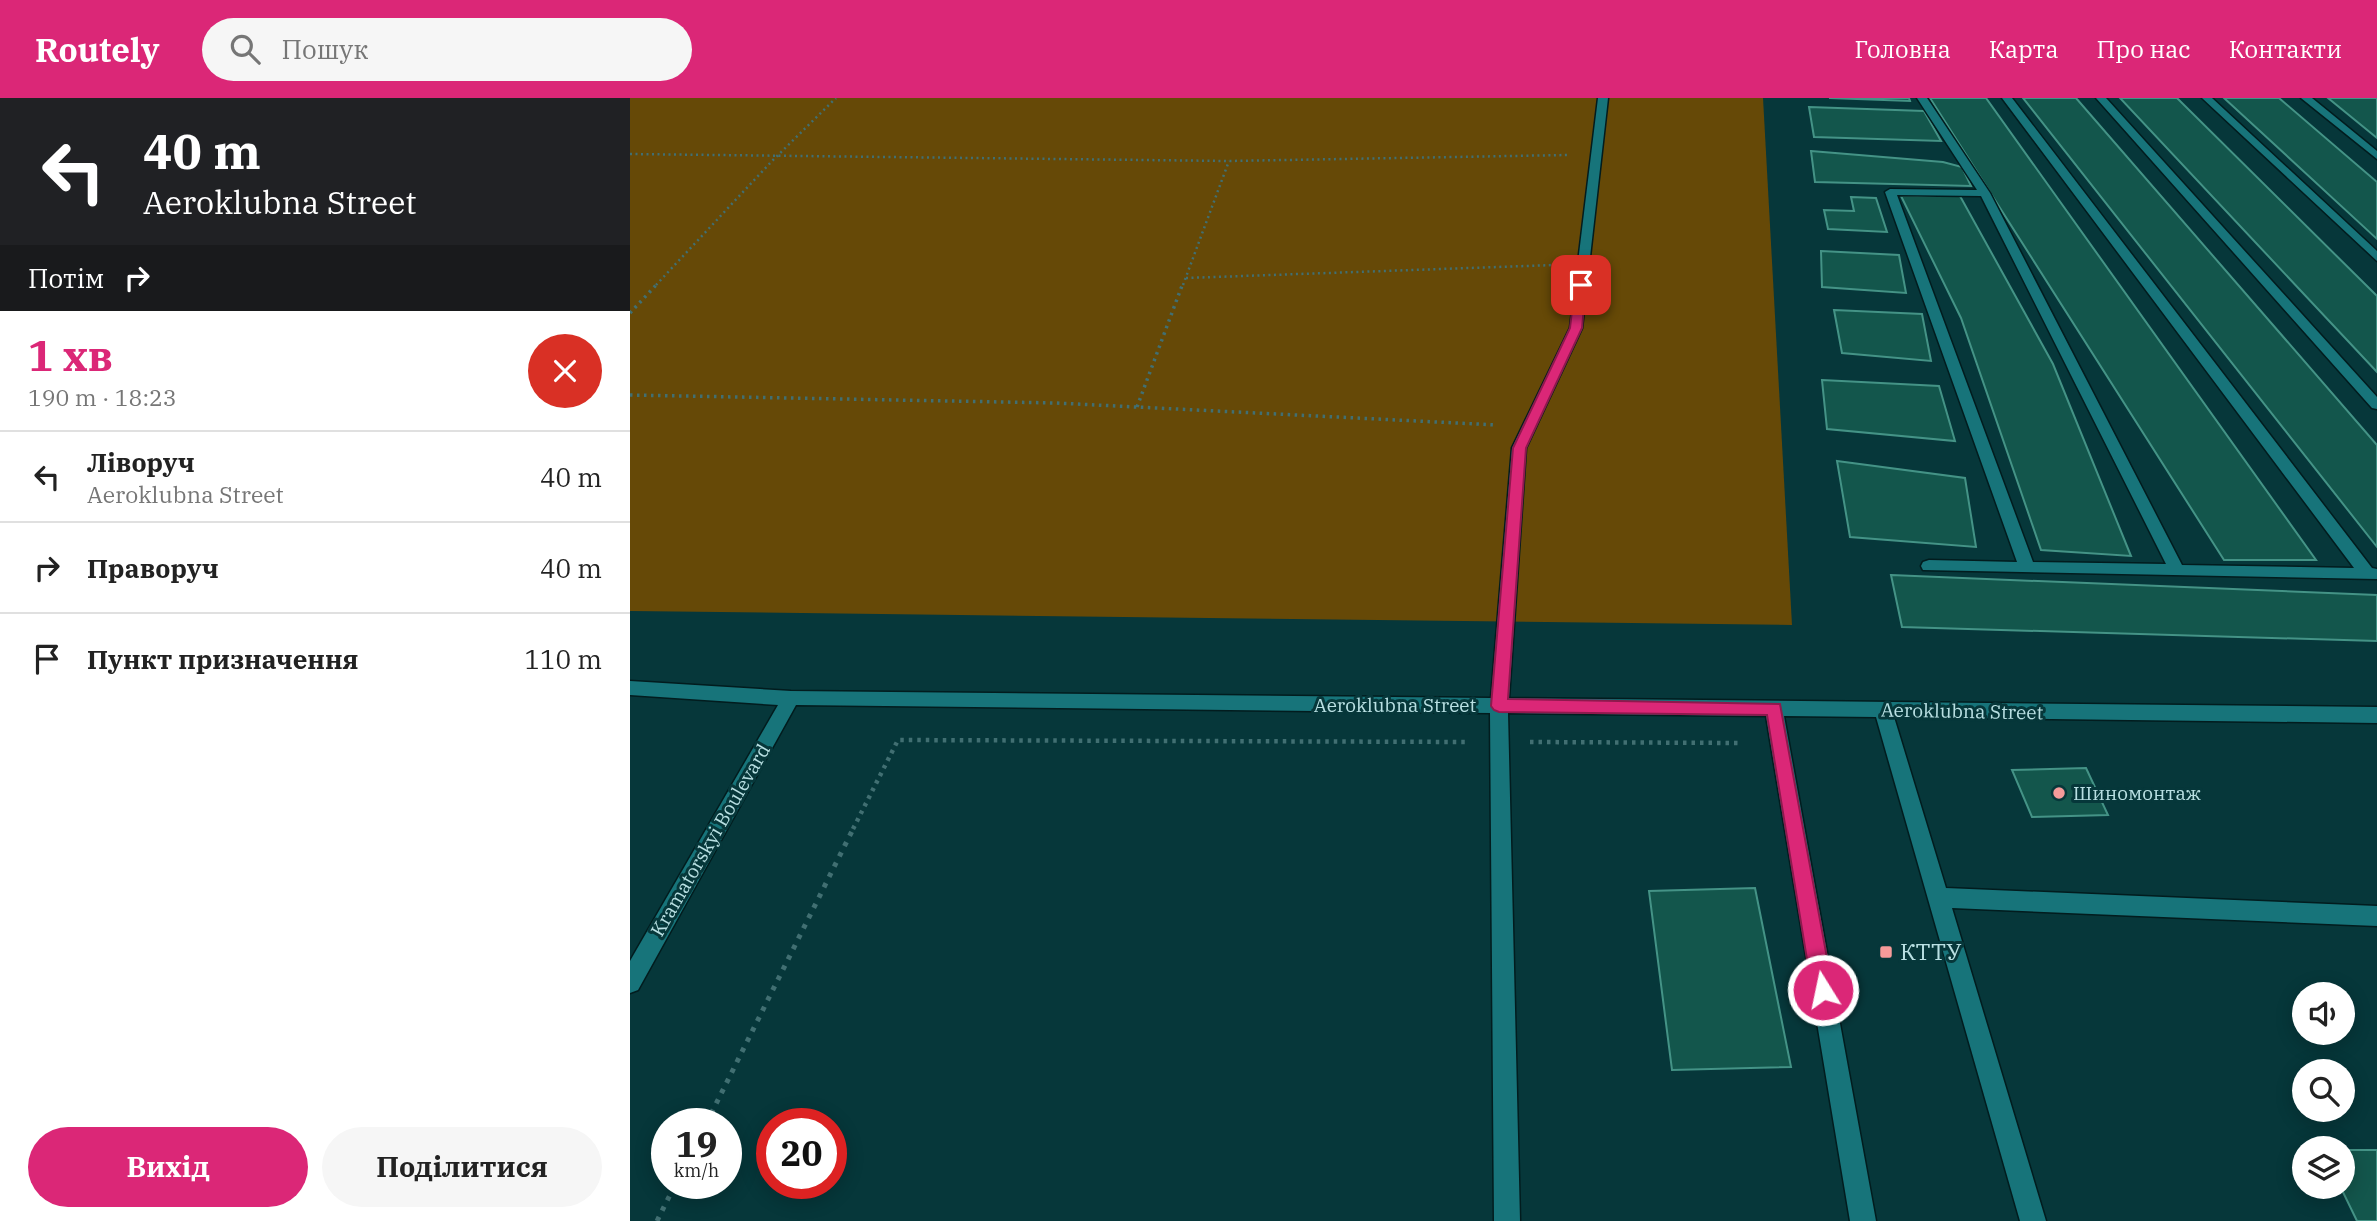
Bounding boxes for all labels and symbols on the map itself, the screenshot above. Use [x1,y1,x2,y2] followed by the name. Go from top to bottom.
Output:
[1551,255,1611,315] pin
[1314,693,1477,717] street label: Aeroklubna Street
[1881,698,2044,724] street label: Aeroklubna Street
[645,739,775,941] street label: Kramatorskyi Boulevard
[2073,781,2201,805] place label: Шиномонтаж
[2051,785,2067,801] marker: Шиномонтаж
[1900,936,1961,966] place label: КТТУ
[1878,944,1894,960] marker: КТТУ
[1786,953,1860,1027] position arrow
[756,1108,847,1199] speed limit sign: 20

